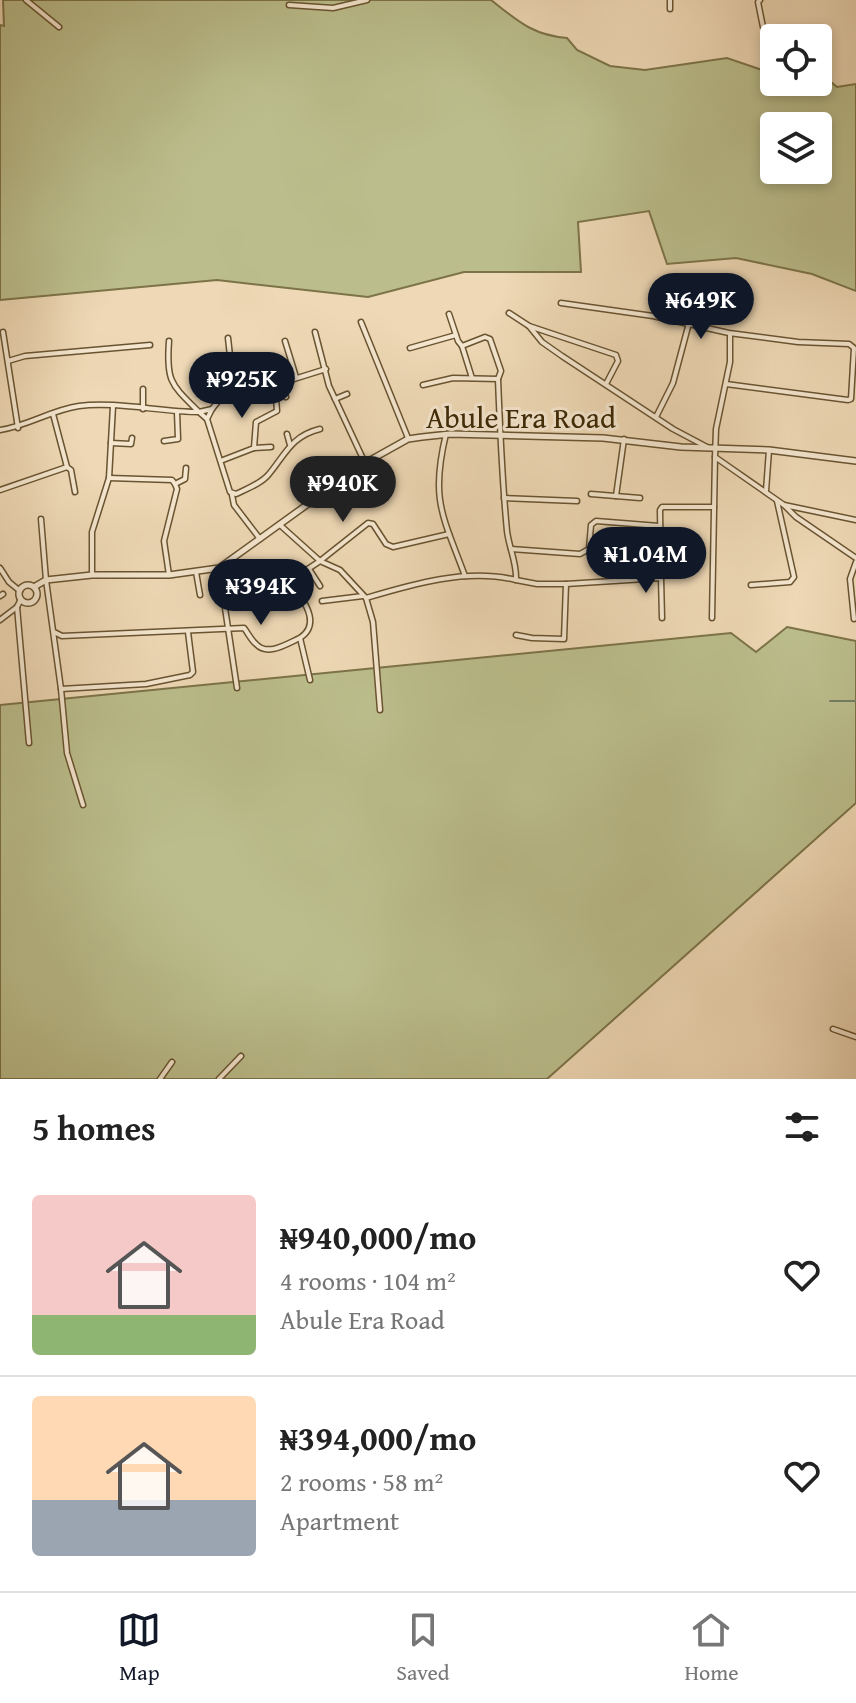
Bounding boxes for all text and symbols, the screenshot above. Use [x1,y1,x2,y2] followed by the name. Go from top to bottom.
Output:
[760,24,832,184] map controls
[760,24,832,96] button: locate
[760,112,832,184] button: layers
[645,273,757,341] pin: ₦649K
[666,279,736,318] text: ₦649K
[186,352,298,420] pin: ₦925K
[207,358,277,397] text: ₦925K
[426,395,616,439] street label: Abule Era Road
[287,456,399,524] pin: ₦940K
[308,462,378,501] text: ₦940K
[581,527,711,595] pin: ₦1.04M
[604,533,688,572] text: ₦1.04M
[205,559,317,627] pin: ₦394K
[226,565,296,604] text: ₦394K
[32,1103,156,1152] text: 5 homes
[780,1105,824,1149] icon: filters
[280,1212,476,1261] text: ₦940,000/mo
[96,1227,192,1323] icon: home
[780,1253,824,1297] icon: heart
[280,1261,456,1300] text: 4 rooms · 104 m²
[280,1300,445,1339] text: Abule Era Road
[280,1413,476,1462] text: ₦394,000/mo
[96,1428,192,1524] icon: home
[780,1454,824,1498] icon: heart
[280,1462,443,1501] text: 2 rooms · 58 m²
[280,1501,399,1540] text: Apartment
[117,1608,161,1688] tab: Map
[396,1608,450,1688] tab: Saved
[684,1608,739,1688] tab: Home

